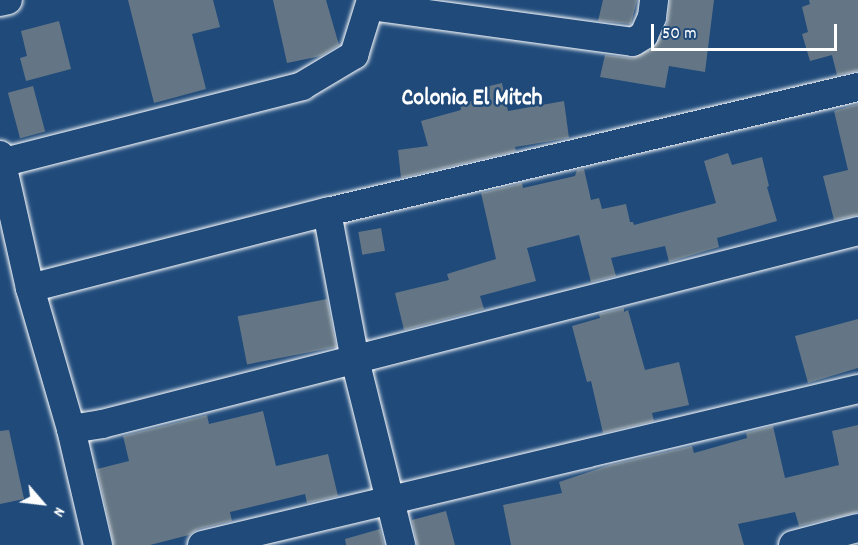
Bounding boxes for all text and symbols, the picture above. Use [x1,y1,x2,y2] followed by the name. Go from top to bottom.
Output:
[654,12,840,50] scale bar
[662,22,697,47] text: 50 m
[401,86,543,114] district label: Colonia El Mitch
[12,473,72,533] north arrow
[46,503,70,521] text: N

